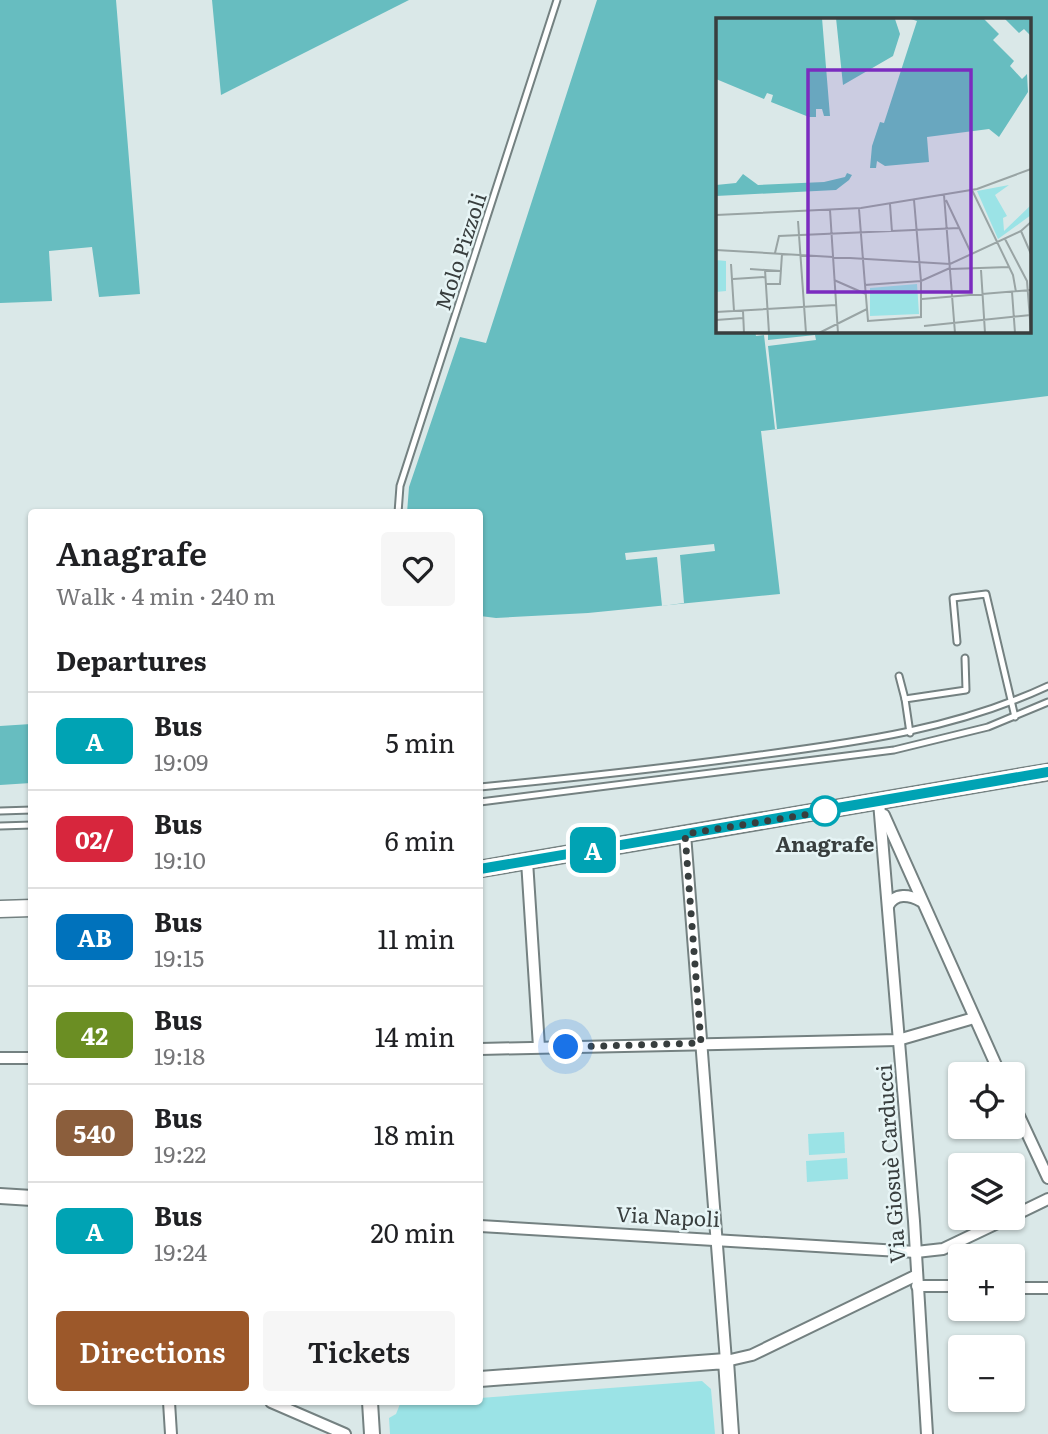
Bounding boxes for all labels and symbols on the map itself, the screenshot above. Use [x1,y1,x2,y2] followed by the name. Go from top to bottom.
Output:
[716,18,1030,332] inset map
[425,188,493,314] street label: Molo Pizzoli
[810,796,840,826] marker: Anagrafe
[570,827,616,873] line badge: A
[776,827,875,858] place label: Anagrafe
[548,1029,583,1064] your location
[867,1064,911,1264] street label: Via Giosuè Carducci
[615,1197,721,1233] street label: Via Napoli

